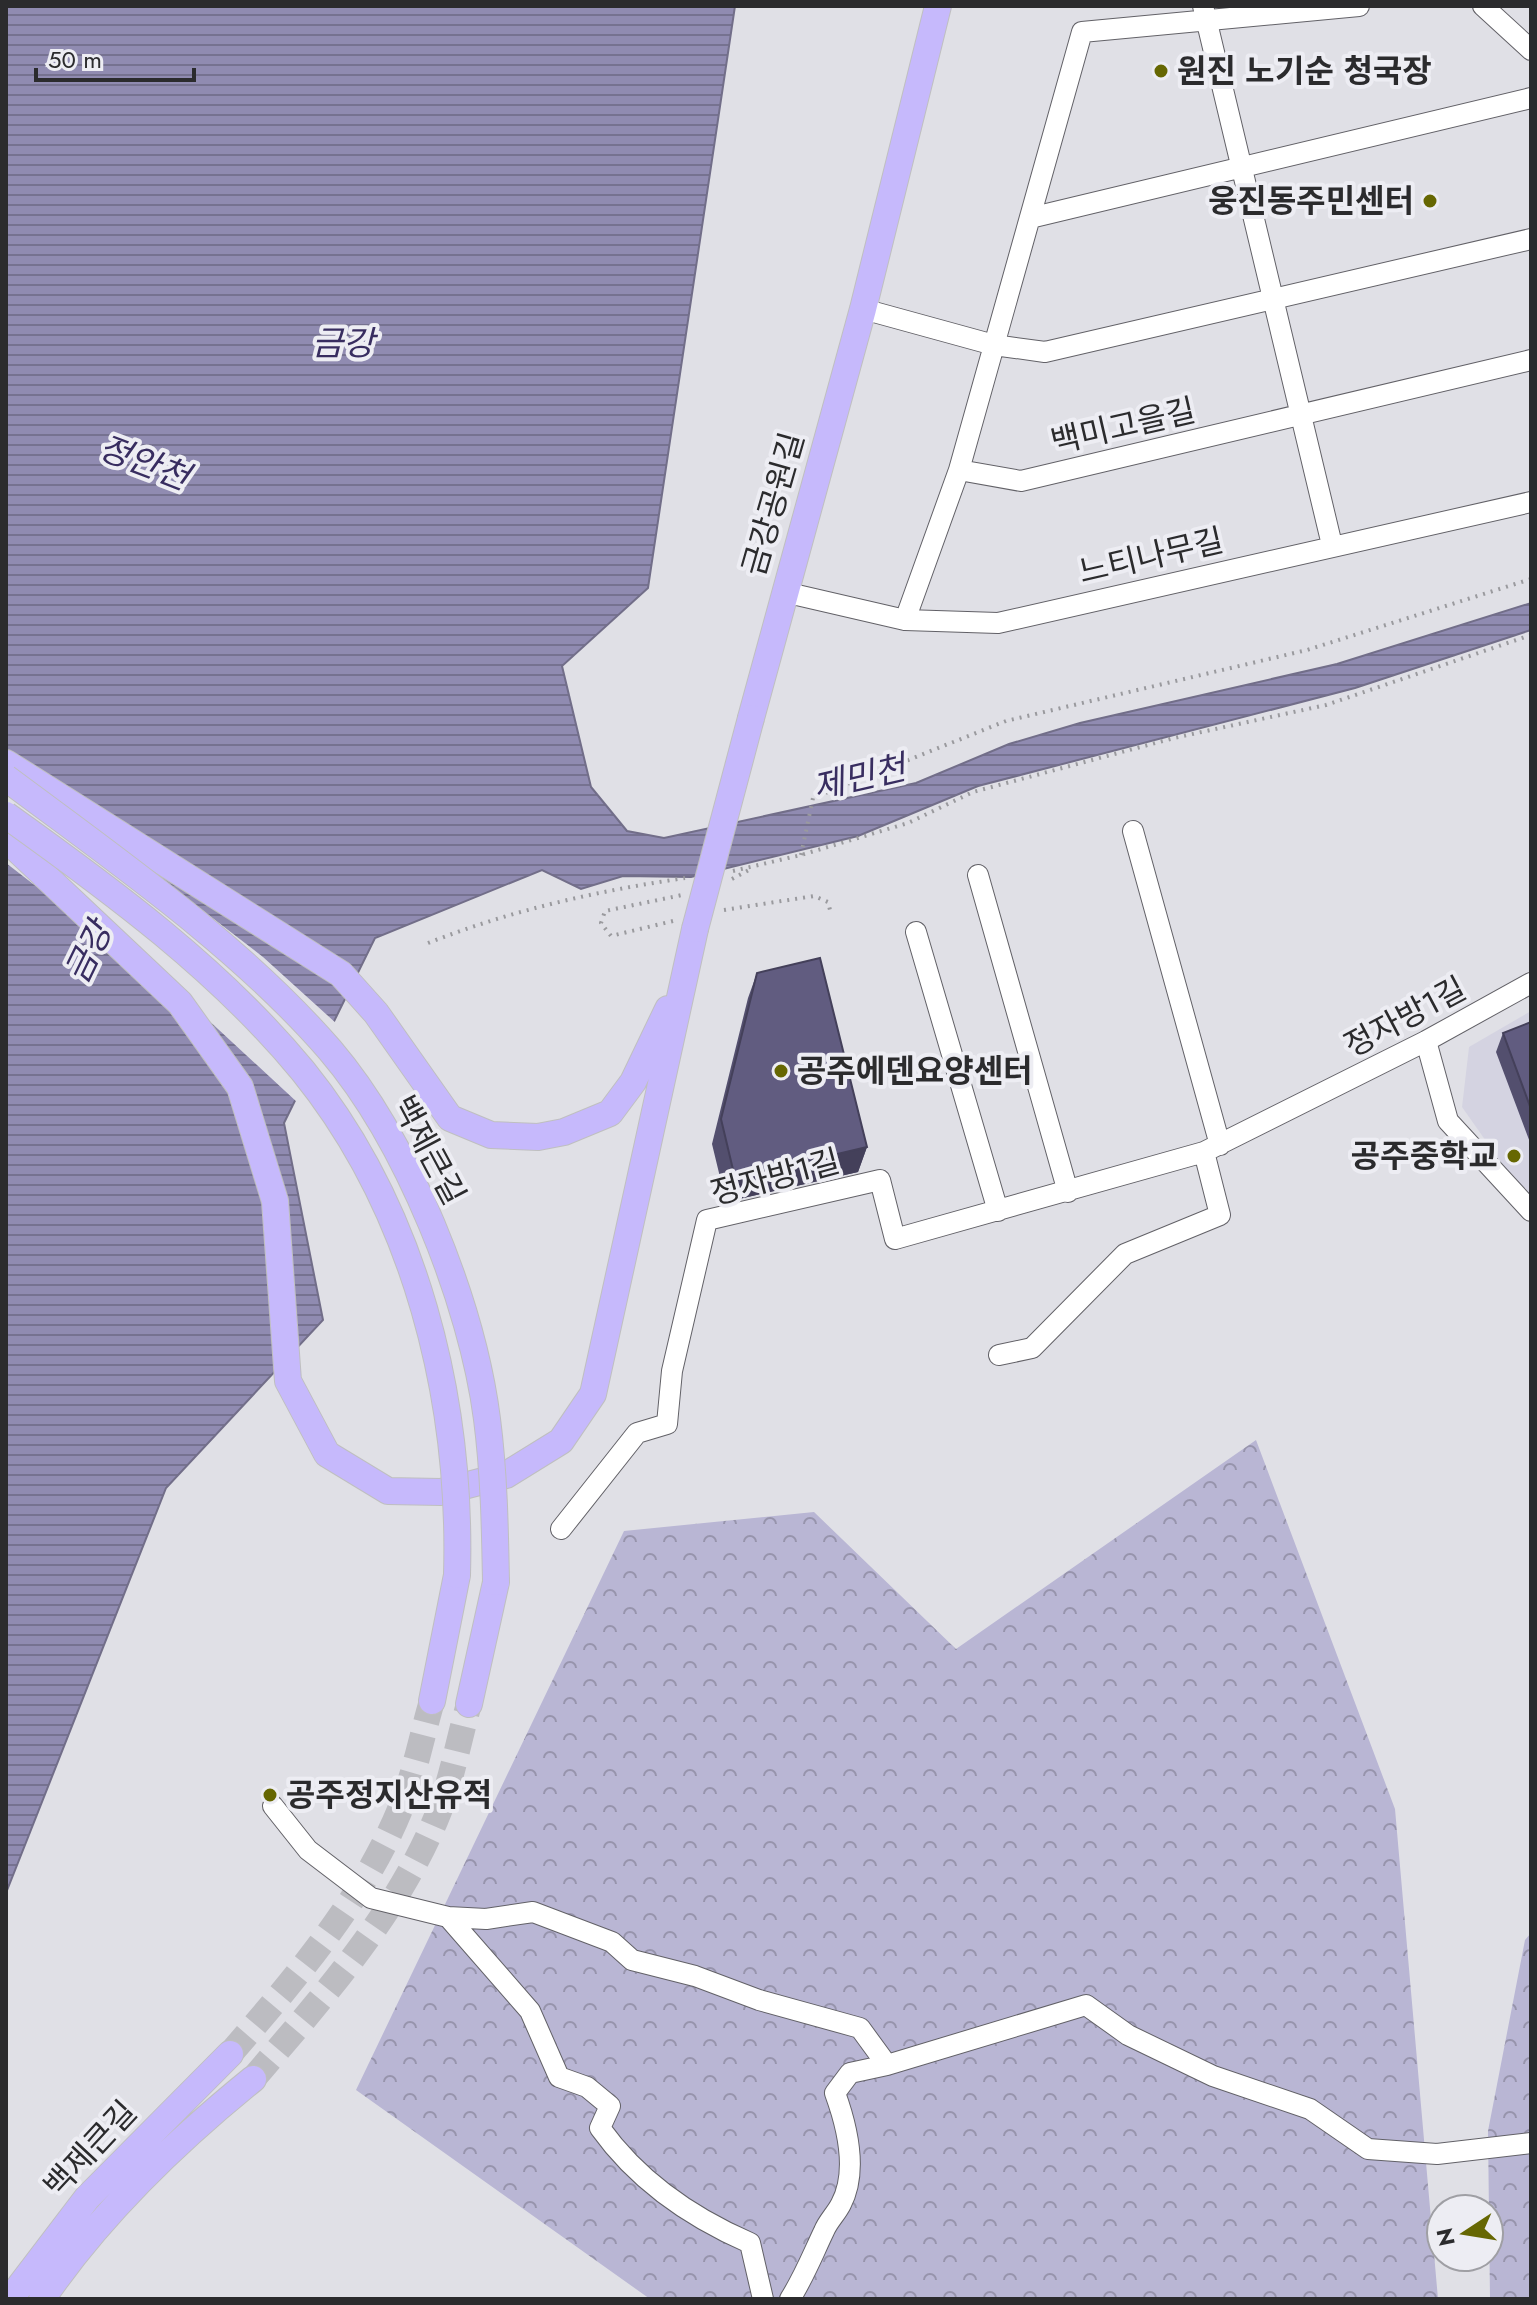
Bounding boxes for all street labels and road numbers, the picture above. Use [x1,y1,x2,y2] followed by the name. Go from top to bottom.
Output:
[1046,387,1200,465] street label: 백미고을길
[731,427,815,581] street label: 금강공원길
[1074,517,1228,595] street label: 느티나무길
[1336,966,1474,1068] street label: 정자방1길
[381,1087,477,1213] street label: 백제큰길
[705,1138,845,1216] street label: 정자방1길
[33,2090,147,2208] street label: 백제큰길

